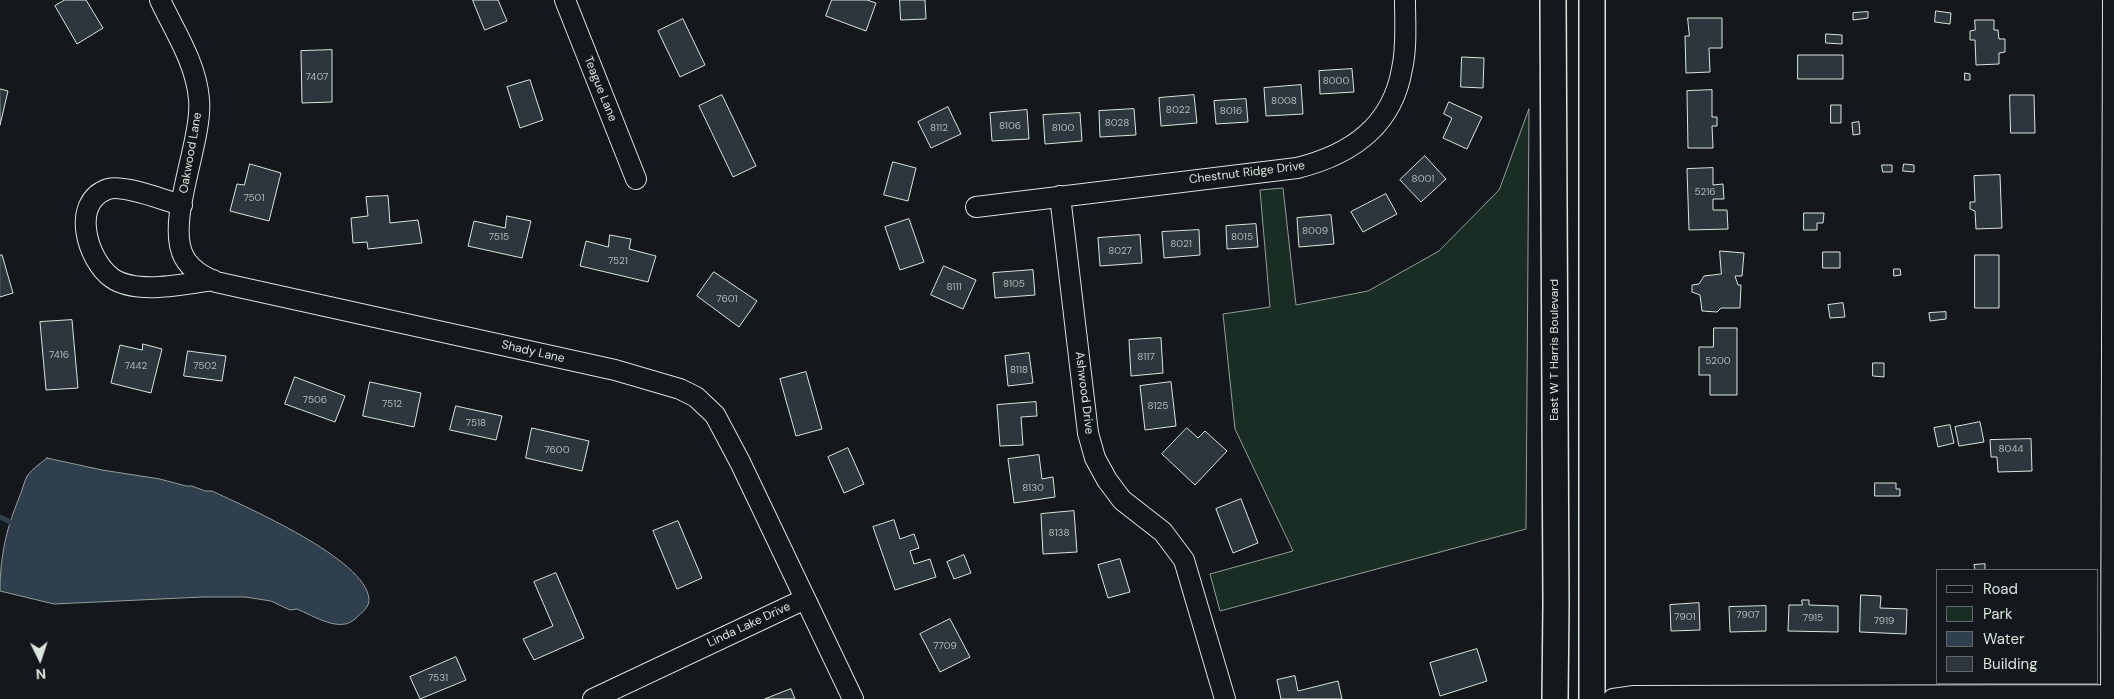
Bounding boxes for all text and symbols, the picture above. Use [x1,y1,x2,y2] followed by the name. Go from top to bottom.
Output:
[580,54,620,124] street label: Teague Lane
[306,71,328,83] house number: 7407
[1323,75,1349,87] house number: 8000
[1271,95,1297,107] house number: 8008
[1166,104,1190,116] house number: 8022
[1220,105,1242,117] house number: 8016
[177,111,205,195] street label: Oakwood Lane
[1105,117,1129,129] house number: 8028
[999,120,1021,132] house number: 8106
[930,122,948,134] house number: 8112
[1052,122,1074,134] house number: 8100
[1188,159,1306,187] street label: Chestnut Ridge Drive
[1412,173,1434,185] house number: 8001
[1694,186,1716,198] house number: 5216
[243,192,265,204] house number: 7501
[1302,225,1328,237] house number: 8009
[489,231,509,243] house number: 7515
[1231,231,1253,243] house number: 8015
[1170,238,1192,250] house number: 8021
[1108,245,1132,257] house number: 8027
[608,255,628,267] house number: 7521
[1003,278,1025,290] house number: 8105
[1548,279,1562,421] street label: East W T Harris Boulevard
[946,281,962,293] house number: 8111
[716,293,738,305] house number: 7601
[500,338,566,366] street label: Shady Lane
[49,349,69,361] house number: 7416
[1072,351,1096,435] street label: Ashwood Drive
[1137,351,1155,363] house number: 8117
[1705,355,1731,367] house number: 5200
[125,360,147,372] house number: 7442
[193,360,217,372] house number: 7502
[1010,364,1028,376] house number: 8118
[303,394,327,406] house number: 7506
[382,398,402,410] house number: 7512
[1148,400,1168,412] house number: 8125
[466,417,486,429] house number: 7518
[1998,443,2024,455] house number: 8044
[544,444,570,456] house number: 7600
[1022,482,1044,494] house number: 8130
[1049,527,1069,539] house number: 8138
[1936,569,2099,684] legend
[1983,579,2018,599] text: Road
[705,599,793,651] street label: Linda Lake Drive
[1983,604,2013,624] text: Park
[1736,609,1760,621] house number: 7907
[1674,611,1696,623] house number: 7901
[1803,612,1823,624] house number: 7915
[1874,615,1894,627] house number: 7919
[1983,629,2024,649] text: Water
[15,634,65,684] north arrow
[933,640,957,652] house number: 7709
[1983,654,2038,674] text: Building
[35,665,47,683] text: N
[428,672,448,684] house number: 7531

